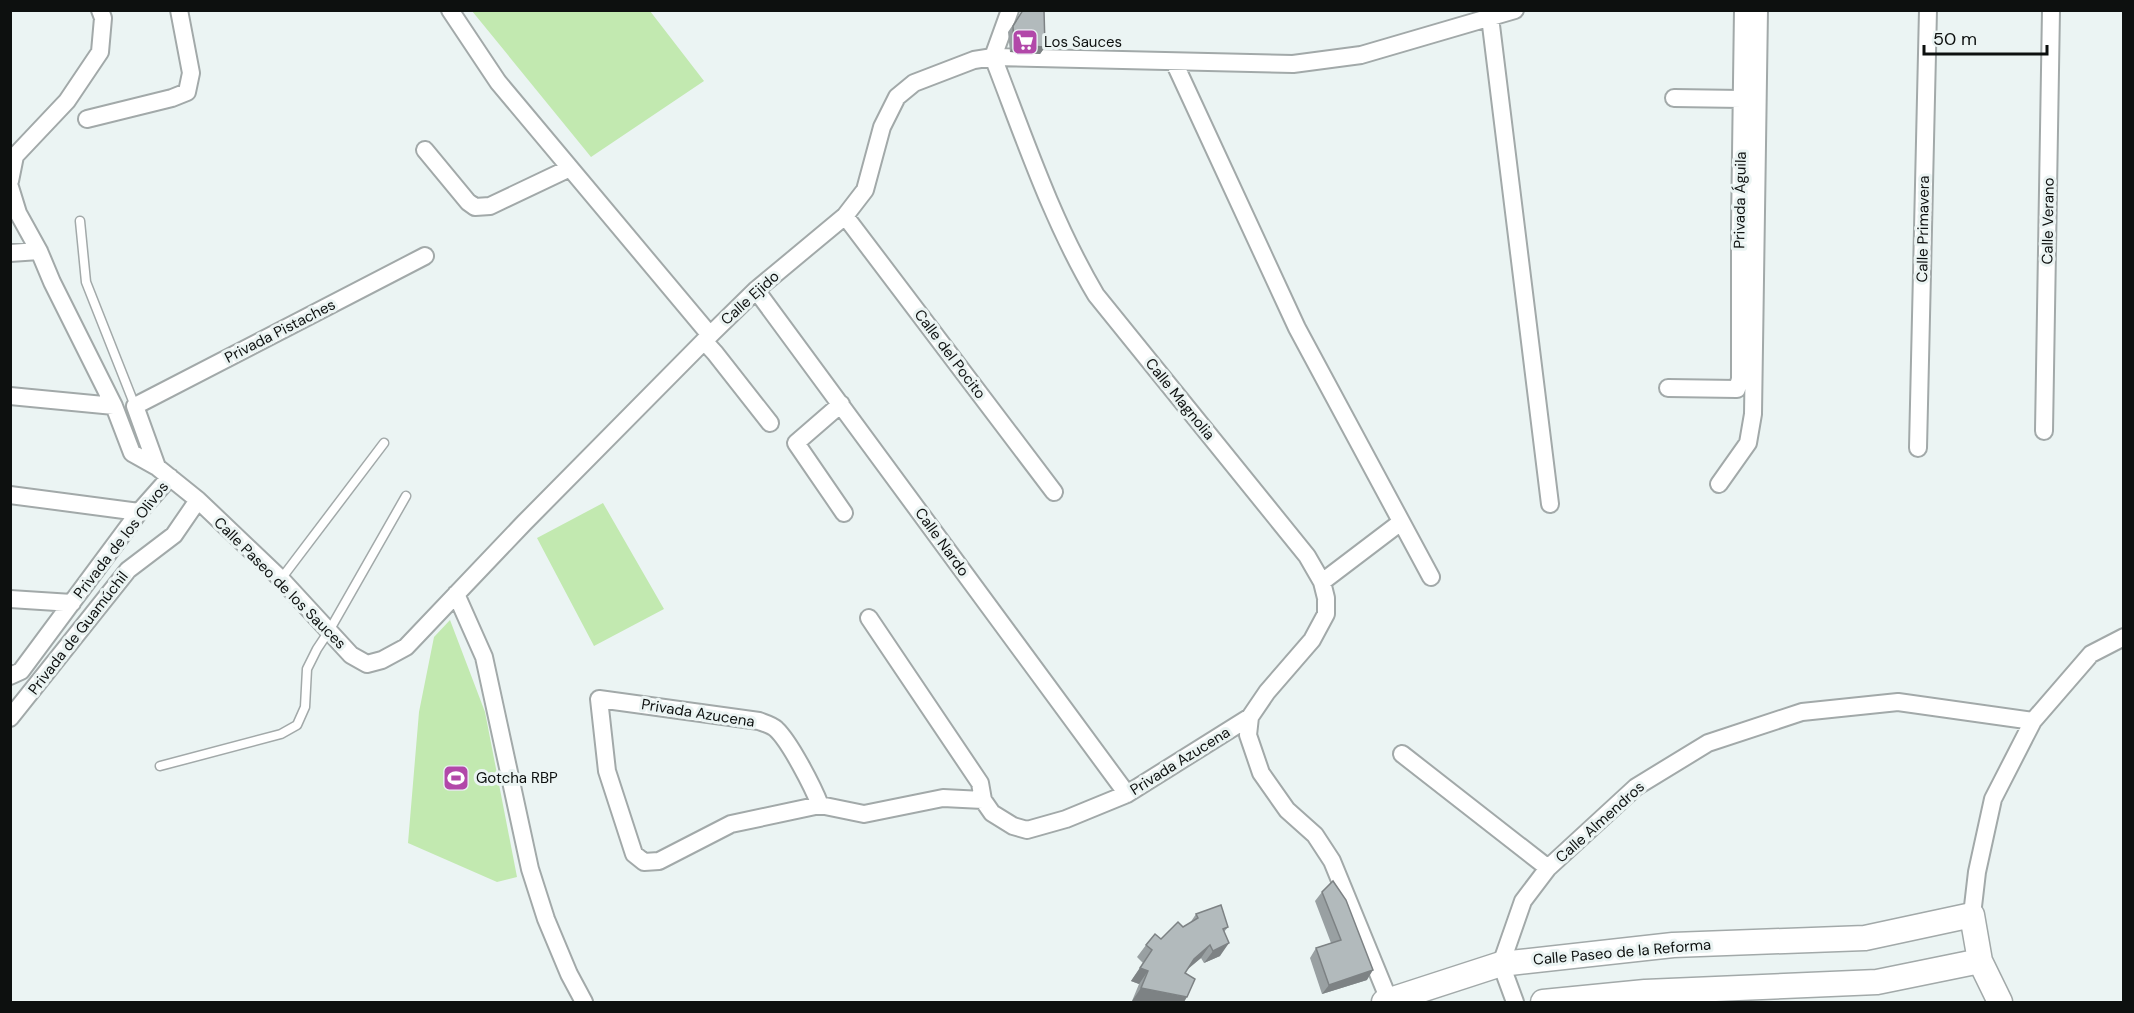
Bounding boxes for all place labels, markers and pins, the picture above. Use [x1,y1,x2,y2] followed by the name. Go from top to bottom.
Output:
[1010,27,1040,57] supermarket icon: Los Sauces
[1044,32,1122,52] place label: Los Sauces
[441,763,471,793] sports icon: Gotcha RBP
[476,768,558,788] place label: Gotcha RBP

